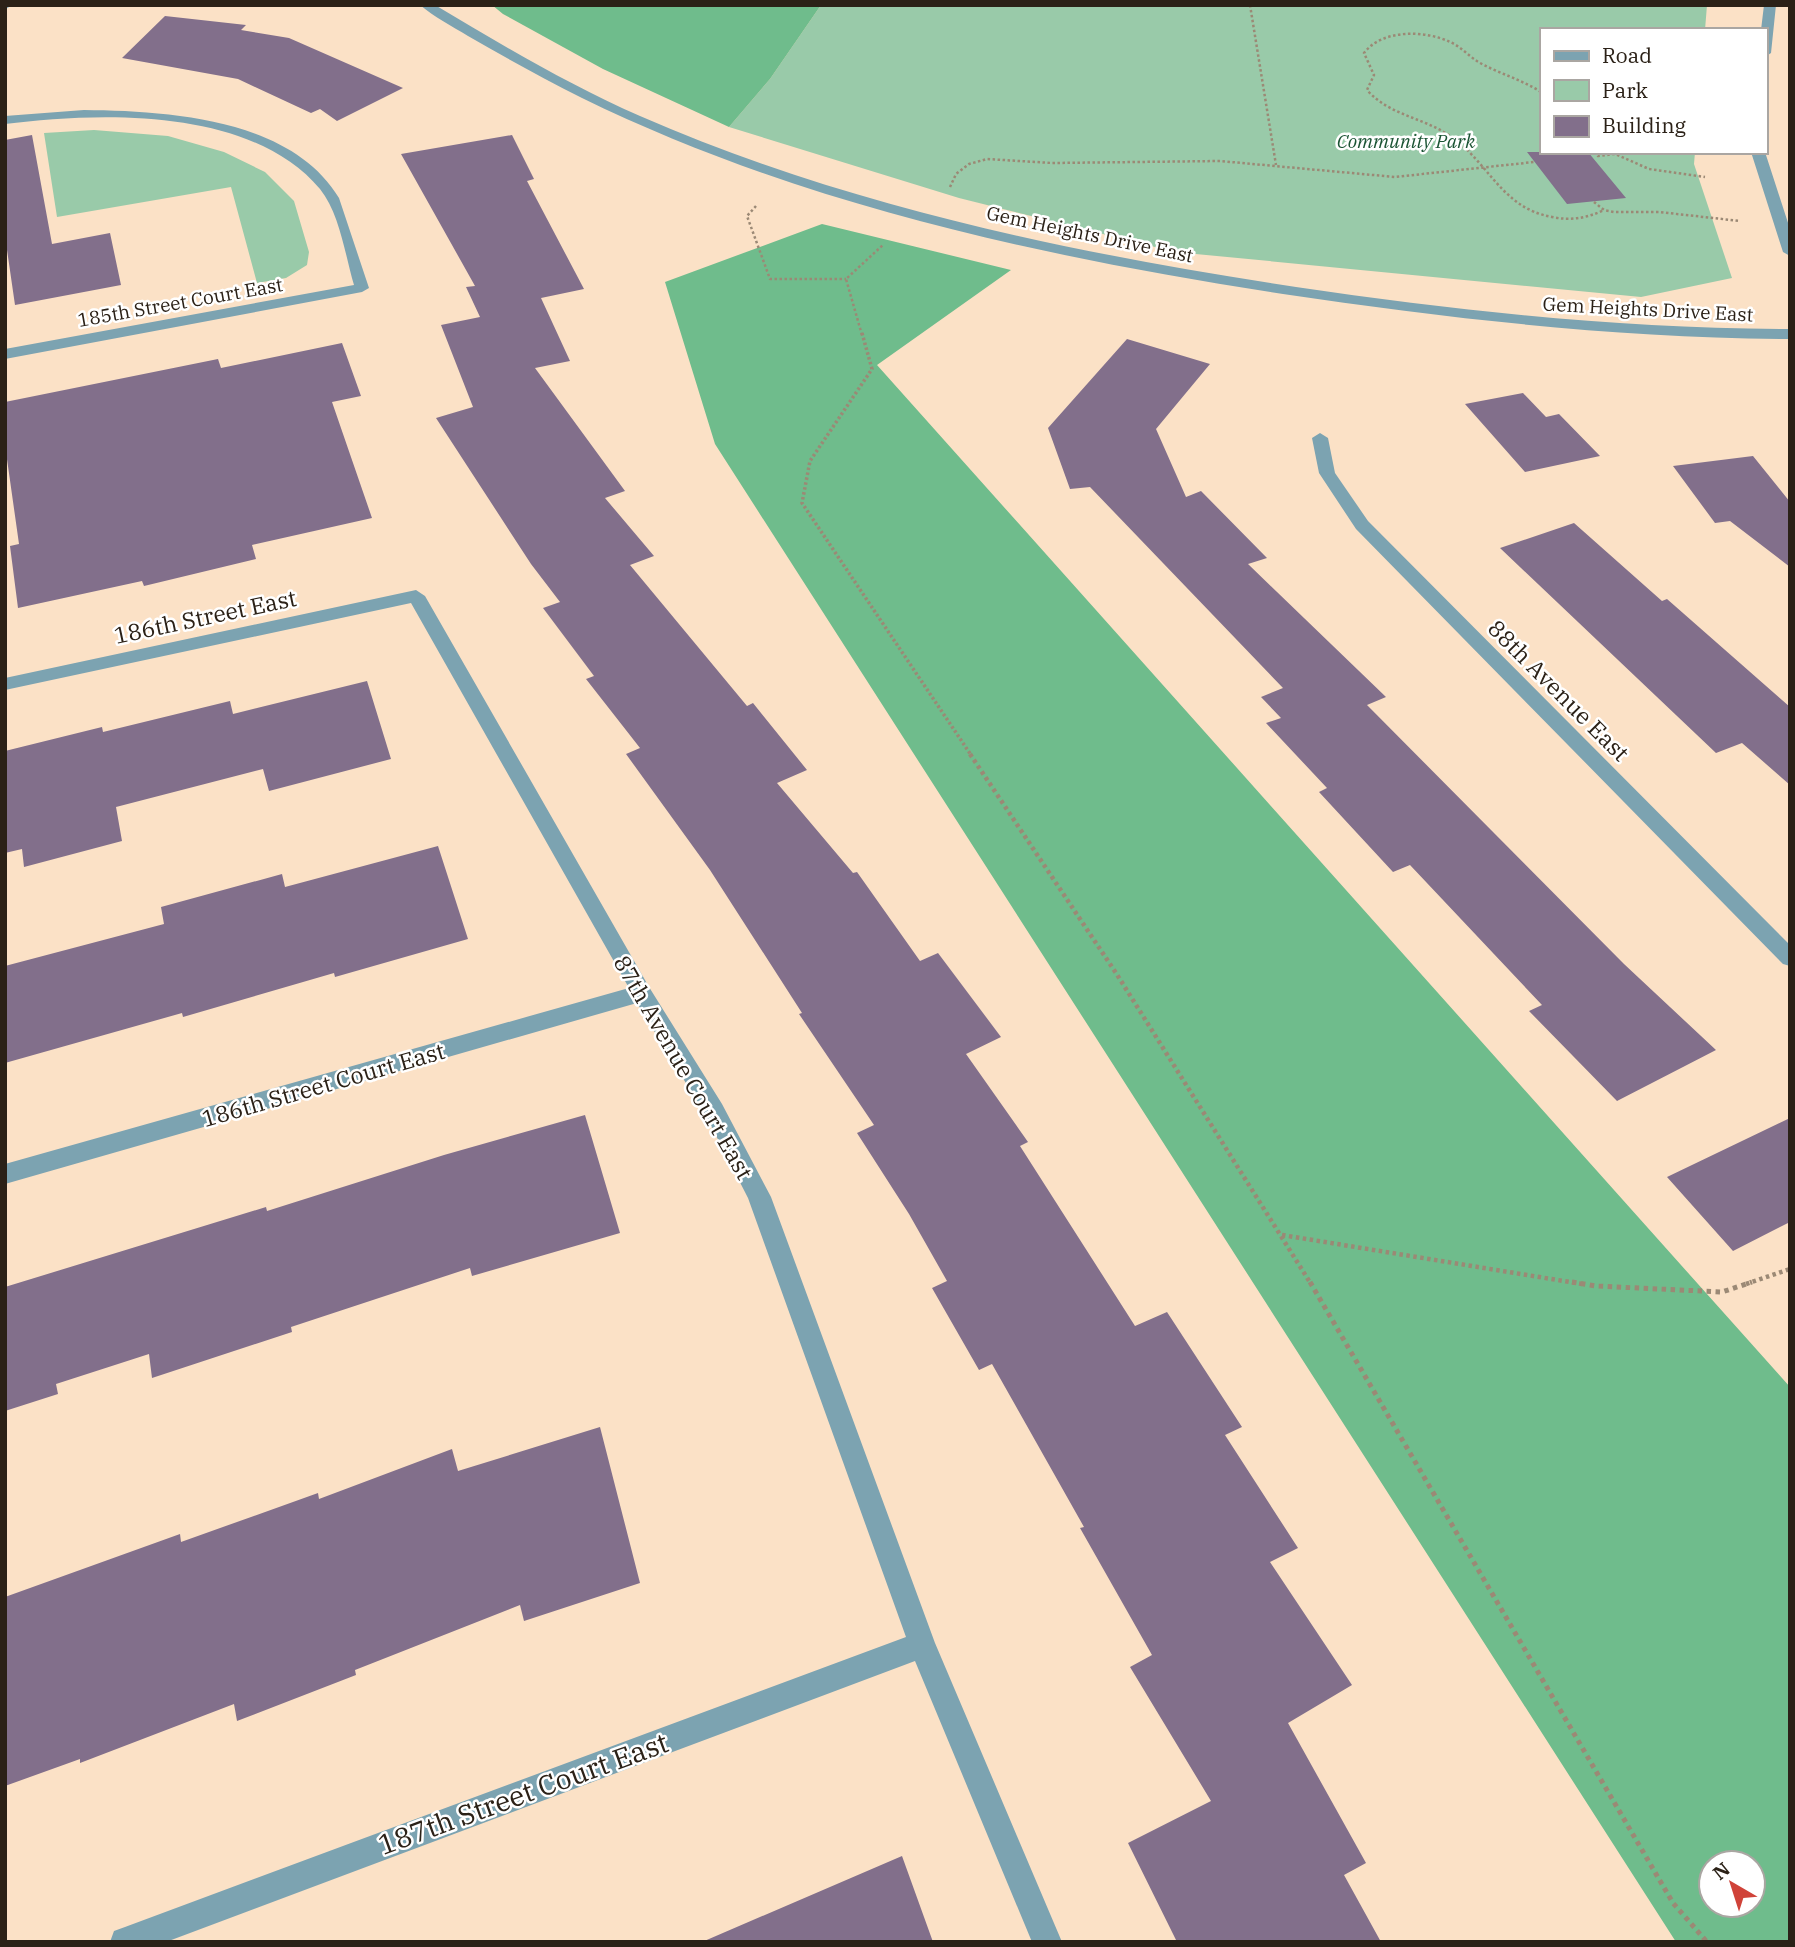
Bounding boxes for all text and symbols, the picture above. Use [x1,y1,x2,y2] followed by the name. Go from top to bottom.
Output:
[1540,28,1767,154] legend
[1602,41,1652,69] text: Road
[1602,76,1649,104] text: Park
[1602,111,1687,139] text: Building
[1337,129,1476,153] park label: Community Park
[984,200,1196,268] street label: Gem Heights Drive East
[76,272,285,332] street label: 185th Street Court East
[1542,291,1754,327] street label: Gem Heights Drive East
[111,582,299,650] street label: 186th Street East
[1482,613,1636,767] street label: 88th Avenue East
[608,950,760,1184] street label: 87th Avenue Court East
[198,1035,448,1133] street label: 186th Street Court East
[373,1723,673,1863] street label: 187th Street Court East
[1697,1849,1767,1919] north arrow
[1708,1857,1735,1885] text: N

